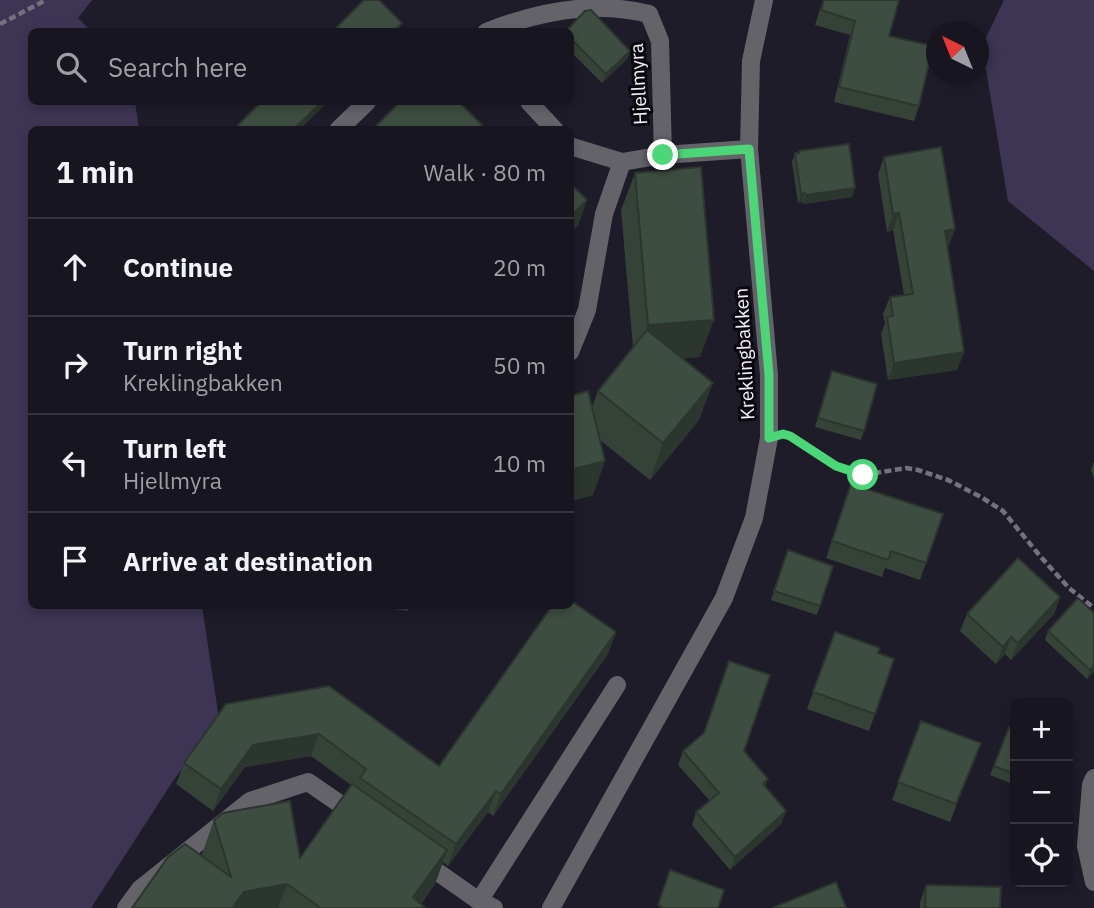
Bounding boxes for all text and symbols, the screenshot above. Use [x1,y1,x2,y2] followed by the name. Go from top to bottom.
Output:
[926,21,989,84] north arrow
[28,28,574,105] search box
[624,43,652,125] street label: Hjellmyra
[52,48,90,86] icon: search
[108,50,247,84] text: Search here
[647,139,678,170] route end
[56,152,134,191] text: 1 min
[424,157,546,187] text: Walk · 80 m
[56,248,94,286] icon: ahead
[123,250,233,284] text: Continue
[493,252,546,282] text: 20 m
[729,287,759,421] street label: Kreklingbakken
[123,333,242,367] text: Turn right
[56,346,94,384] icon: right
[493,350,546,380] text: 50 m
[123,367,283,397] text: Kreklingbakken
[123,431,226,465] text: Turn left
[56,444,94,482] icon: left
[493,448,546,478] text: 10 m
[847,459,878,490] route start
[123,465,222,495] text: Hjellmyra
[56,542,94,580] icon: arrive
[123,544,373,578] text: Arrive at destination
[1010,698,1073,887] map controls
[1010,698,1073,761] button: +
[1010,761,1073,824] button: −
[1010,824,1073,887] button: locate

